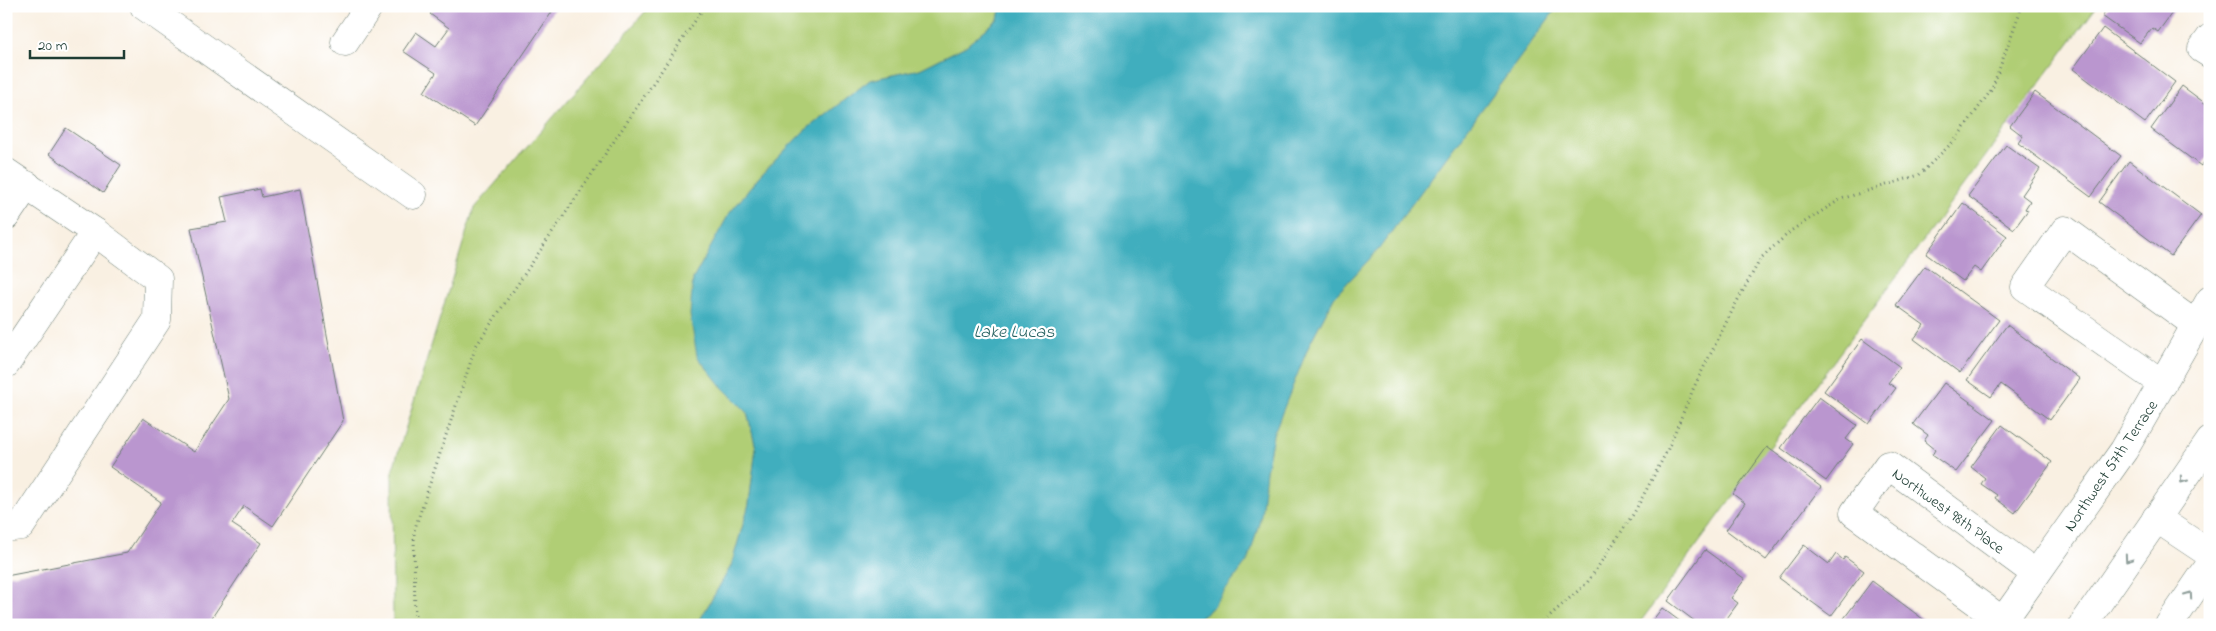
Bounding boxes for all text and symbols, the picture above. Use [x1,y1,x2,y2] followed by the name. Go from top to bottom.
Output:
[30,28,124,60] scale bar
[38,35,68,57] text: 20 m
[974,320,1055,346] water label: Lake Lucas
[2059,395,2165,537] street label: Northwest 57th Terrace
[1887,463,2010,561] street label: Northwest 98th Place
[2180,474,2189,484] one-way arrow
[2125,553,2134,562] one-way arrow
[2183,591,2192,601] one-way arrow

